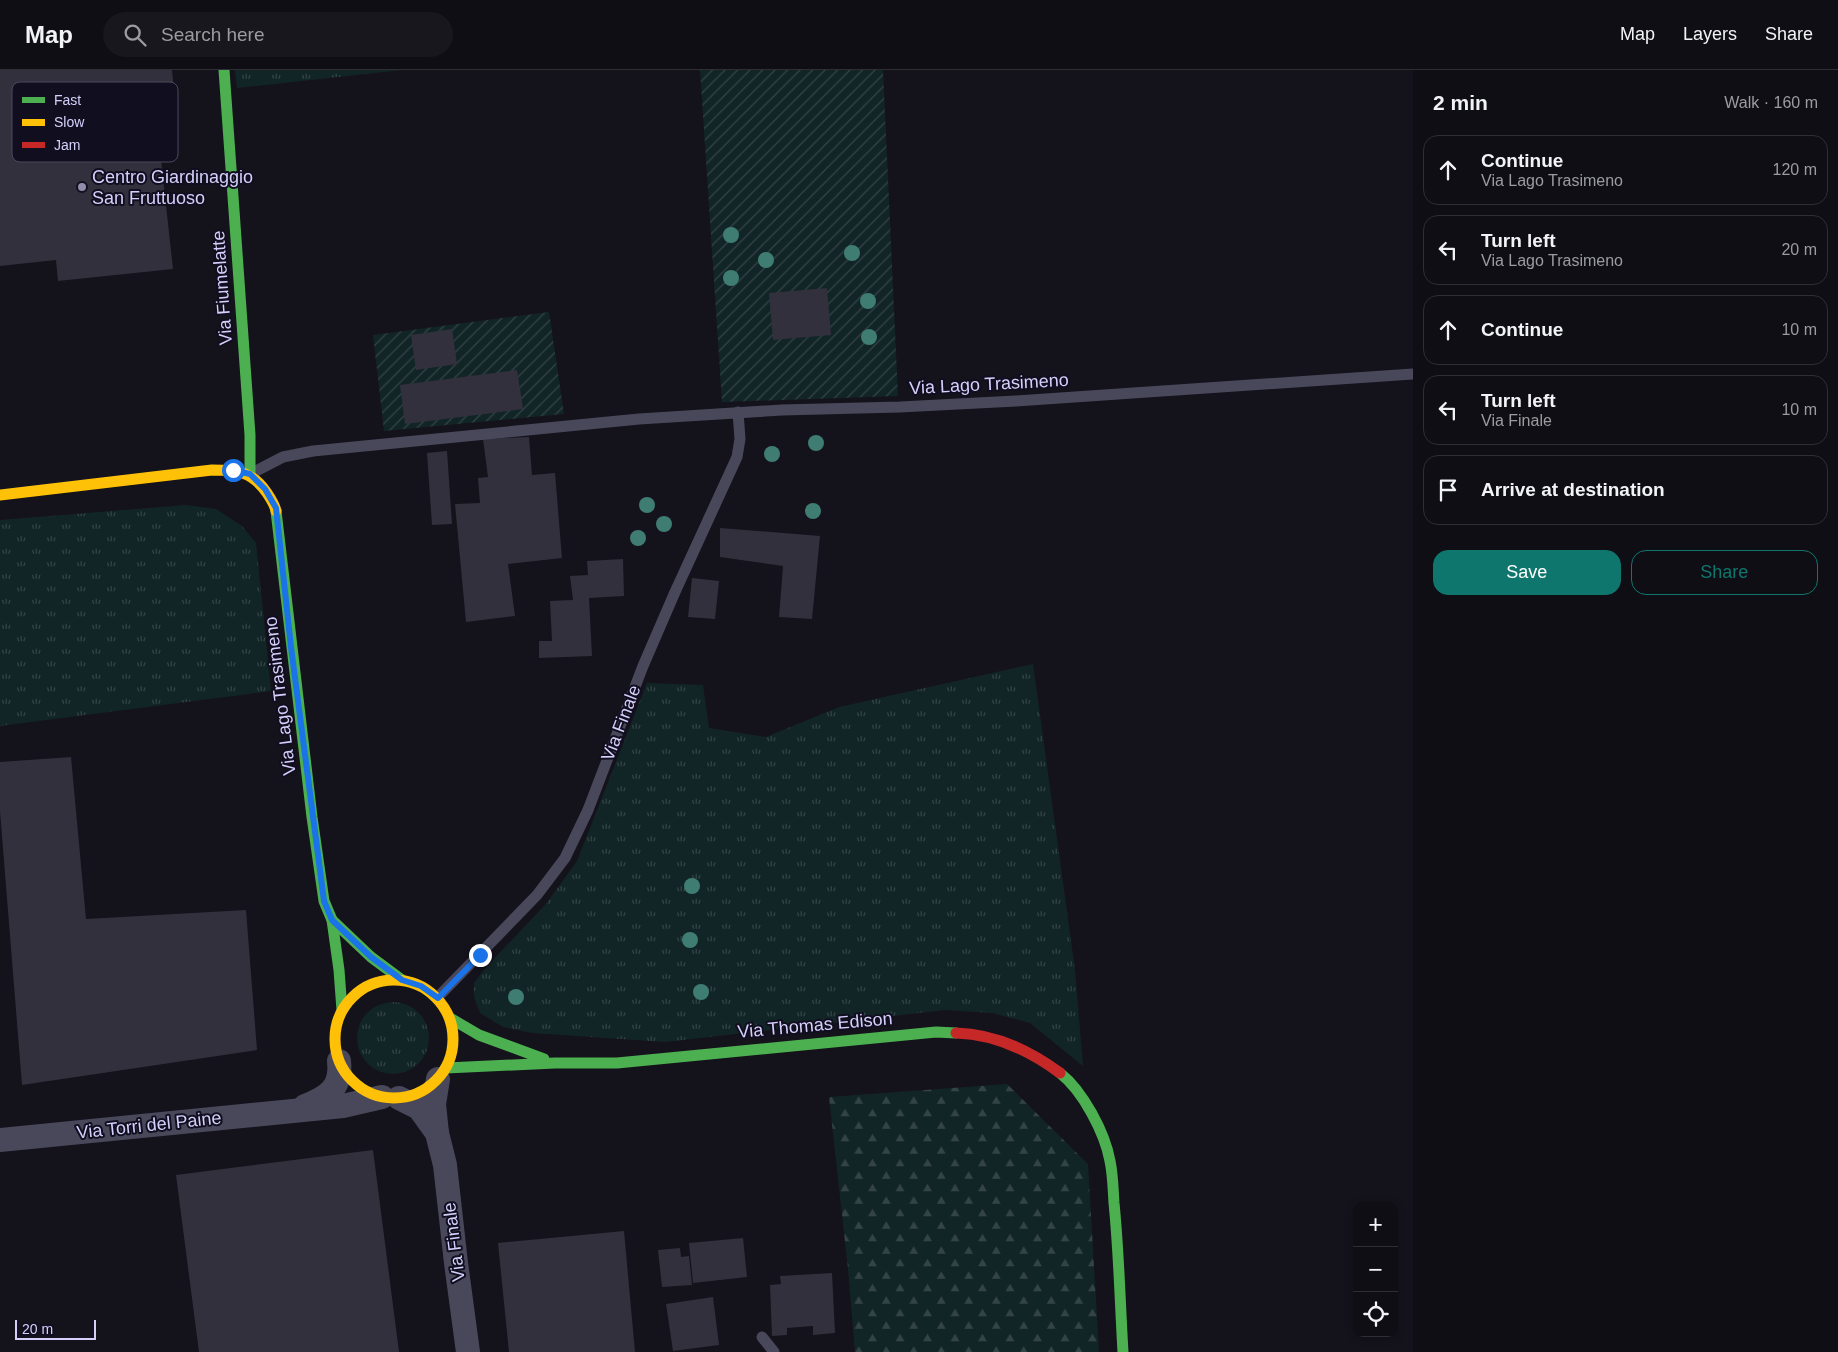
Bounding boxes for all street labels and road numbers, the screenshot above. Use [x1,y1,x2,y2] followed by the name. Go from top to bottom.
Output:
[208,230,236,346] street label: Via Fiumelatte
[909,370,1069,398] street label: Via Lago Trasimeno
[260,615,300,777] street label: Via Lago Trasimeno
[597,682,645,764] street label: Via Finale
[737,1008,893,1042] street label: Via Thomas Edison
[76,1107,222,1143] street label: Via Torri del Paine
[439,1201,469,1283] street label: Via Finale

